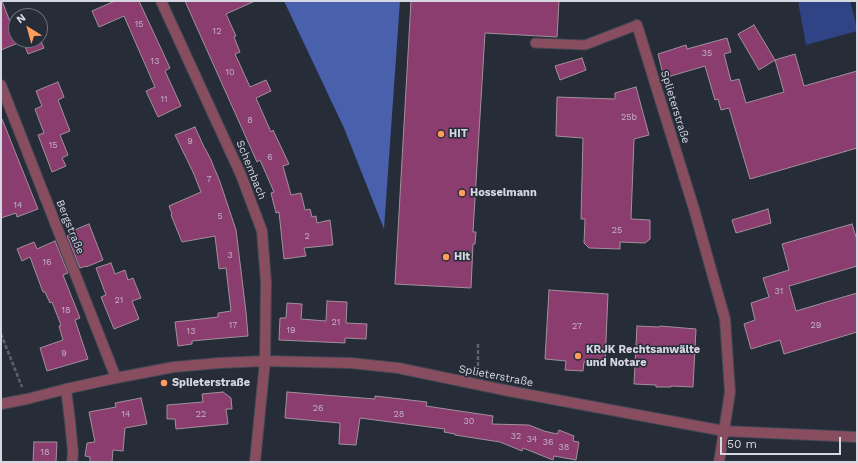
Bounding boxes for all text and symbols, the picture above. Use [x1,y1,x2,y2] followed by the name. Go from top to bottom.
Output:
[8,8,48,48] north arrow
[14,11,28,26] text: N
[135,19,143,29] house number: 15
[213,26,221,36] house number: 12
[702,48,712,58] house number: 35
[151,56,159,66] house number: 13
[225,67,235,77] house number: 10
[658,69,692,145] street label: Splieterstraße
[160,94,168,104] house number: 11
[621,112,637,122] house number: 25b
[247,115,253,125] house number: 8
[449,127,468,141] place label: HIT
[436,129,446,139] marker: HIT
[187,136,193,146] house number: 9
[233,138,269,202] street label: Schembach
[49,140,57,150] house number: 15
[267,152,273,162] house number: 6
[206,174,212,184] house number: 7
[470,186,537,200] place label: Hosselmann
[457,188,467,198] marker: Hosselmann
[53,198,87,256] street label: Bergstraße
[13,200,23,210] house number: 14
[217,211,223,221] house number: 5
[612,225,622,235] house number: 25
[304,231,310,241] house number: 2
[227,250,233,260] house number: 3
[454,250,470,264] place label: Hit
[441,252,451,262] marker: Hit
[43,257,51,267] house number: 16
[775,286,783,296] house number: 31
[115,295,123,305] house number: 21
[61,305,71,315] house number: 18
[332,317,340,327] house number: 21
[229,320,237,330] house number: 17
[811,320,821,330] house number: 29
[572,321,582,331] house number: 27
[286,325,296,335] house number: 19
[187,326,195,336] house number: 13
[586,343,700,369] place label: KRJK Rechtsanwälte und Notare
[61,348,67,358] house number: 9
[573,351,583,361] marker: KRJK Rechtsanwälte und Notare
[458,362,534,390] street label: Splieterstraße
[172,376,250,390] place label: Splieterstraße
[159,378,169,388] marker: Splieterstraße
[313,403,323,413] house number: 26
[121,409,131,419] house number: 14
[196,409,206,419] house number: 22
[394,409,404,419] house number: 28
[464,416,474,426] house number: 30
[722,429,843,455] scale bar
[511,431,521,441] house number: 32
[527,434,537,444] house number: 34
[543,437,553,447] house number: 36
[727,437,757,451] text: 50 m
[559,442,569,452] house number: 38
[40,447,50,457] house number: 18

